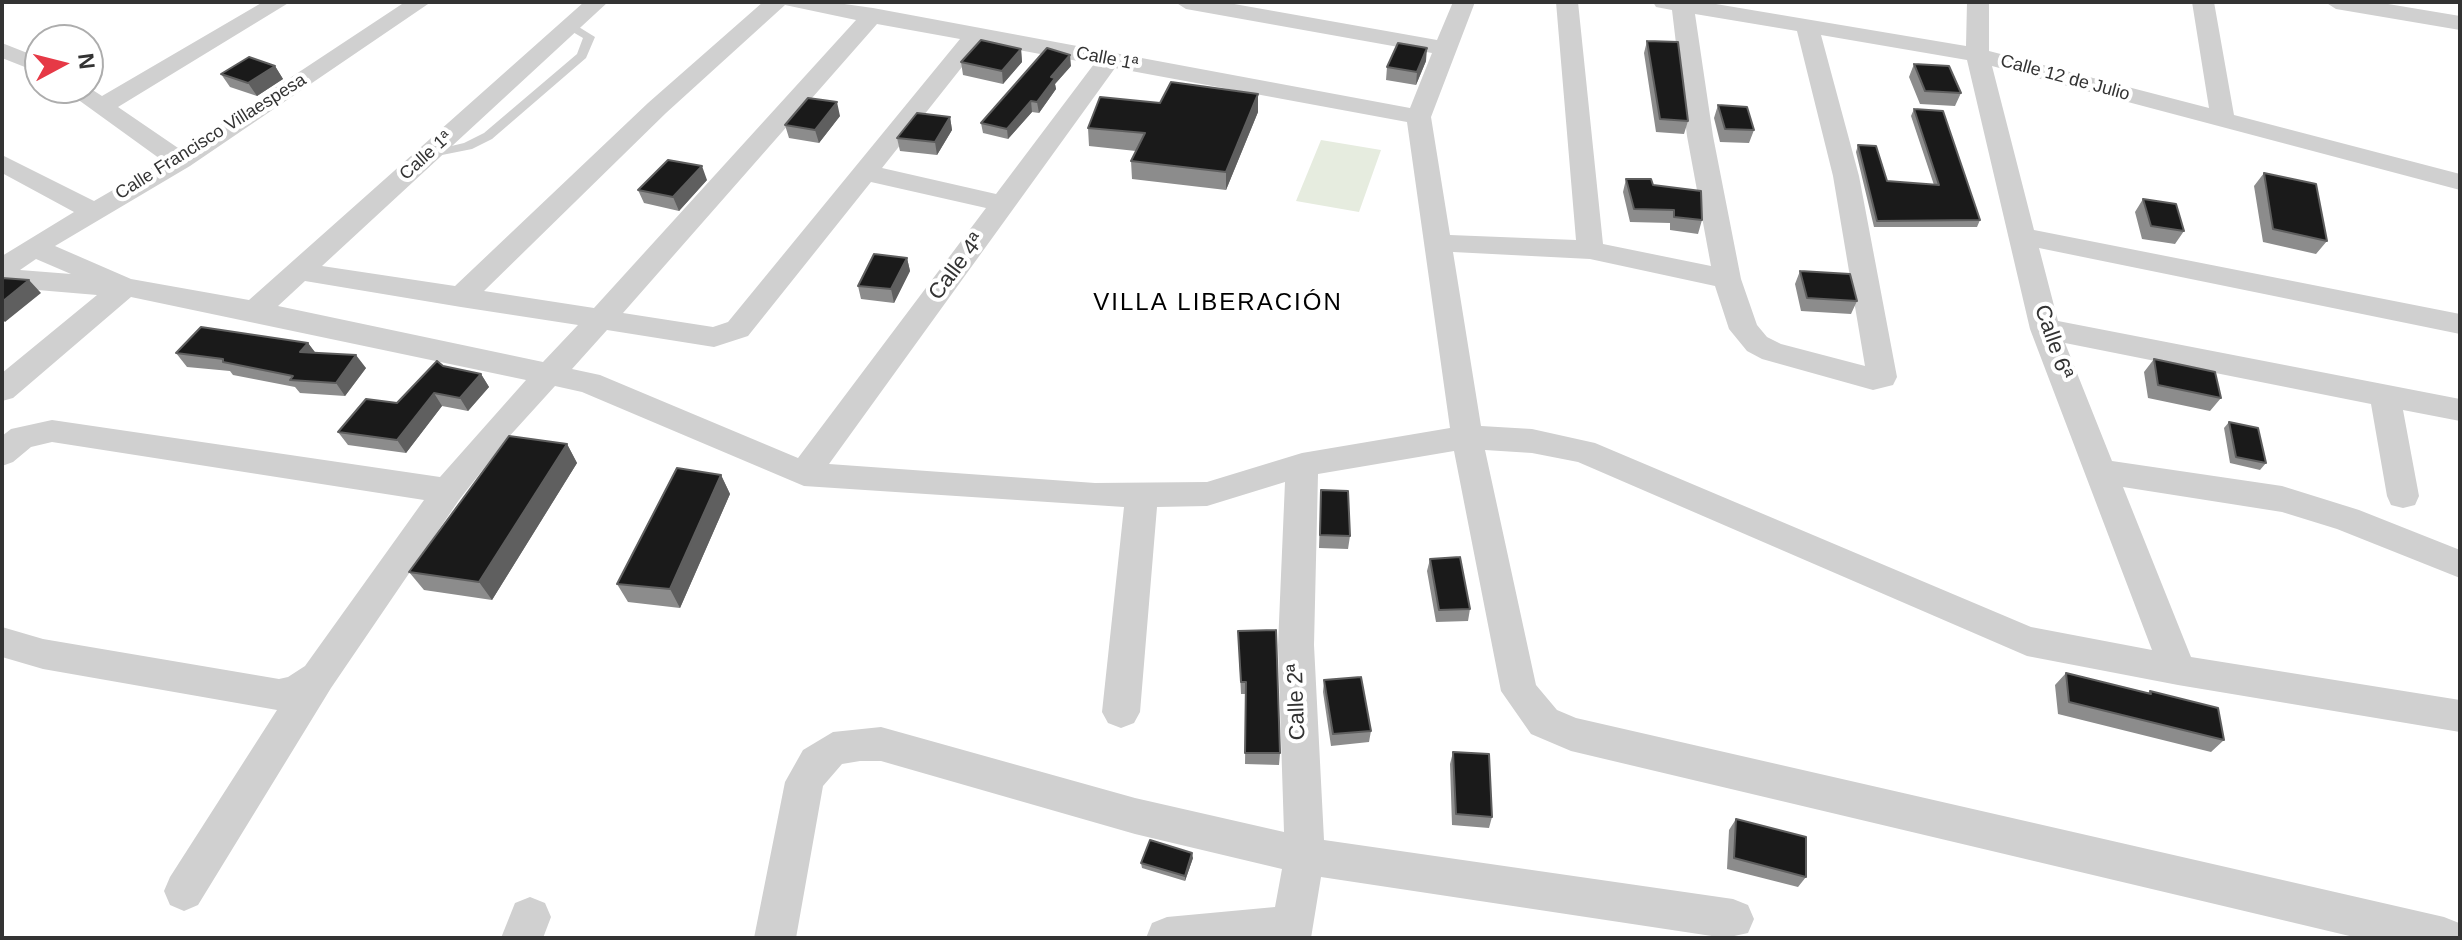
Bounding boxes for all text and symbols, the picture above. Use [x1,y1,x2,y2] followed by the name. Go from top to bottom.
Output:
[24,24,104,104] north arrow
[1074,42,1140,76] street label: Calle 1ª
[1998,50,2132,106] street label: Calle 12 de Julio
[73,52,100,71] text: N
[112,69,310,205] street label: Calle Francisco Villaespesa
[395,127,457,185] street label: Calle 1ª
[923,228,991,306] street label: Calle 4ª
[1093,289,1343,317] district label: VILLA LIBERACIÓN
[2028,301,2078,383] street label: Calle 6ª
[1282,663,1312,741] street label: Calle 2ª

